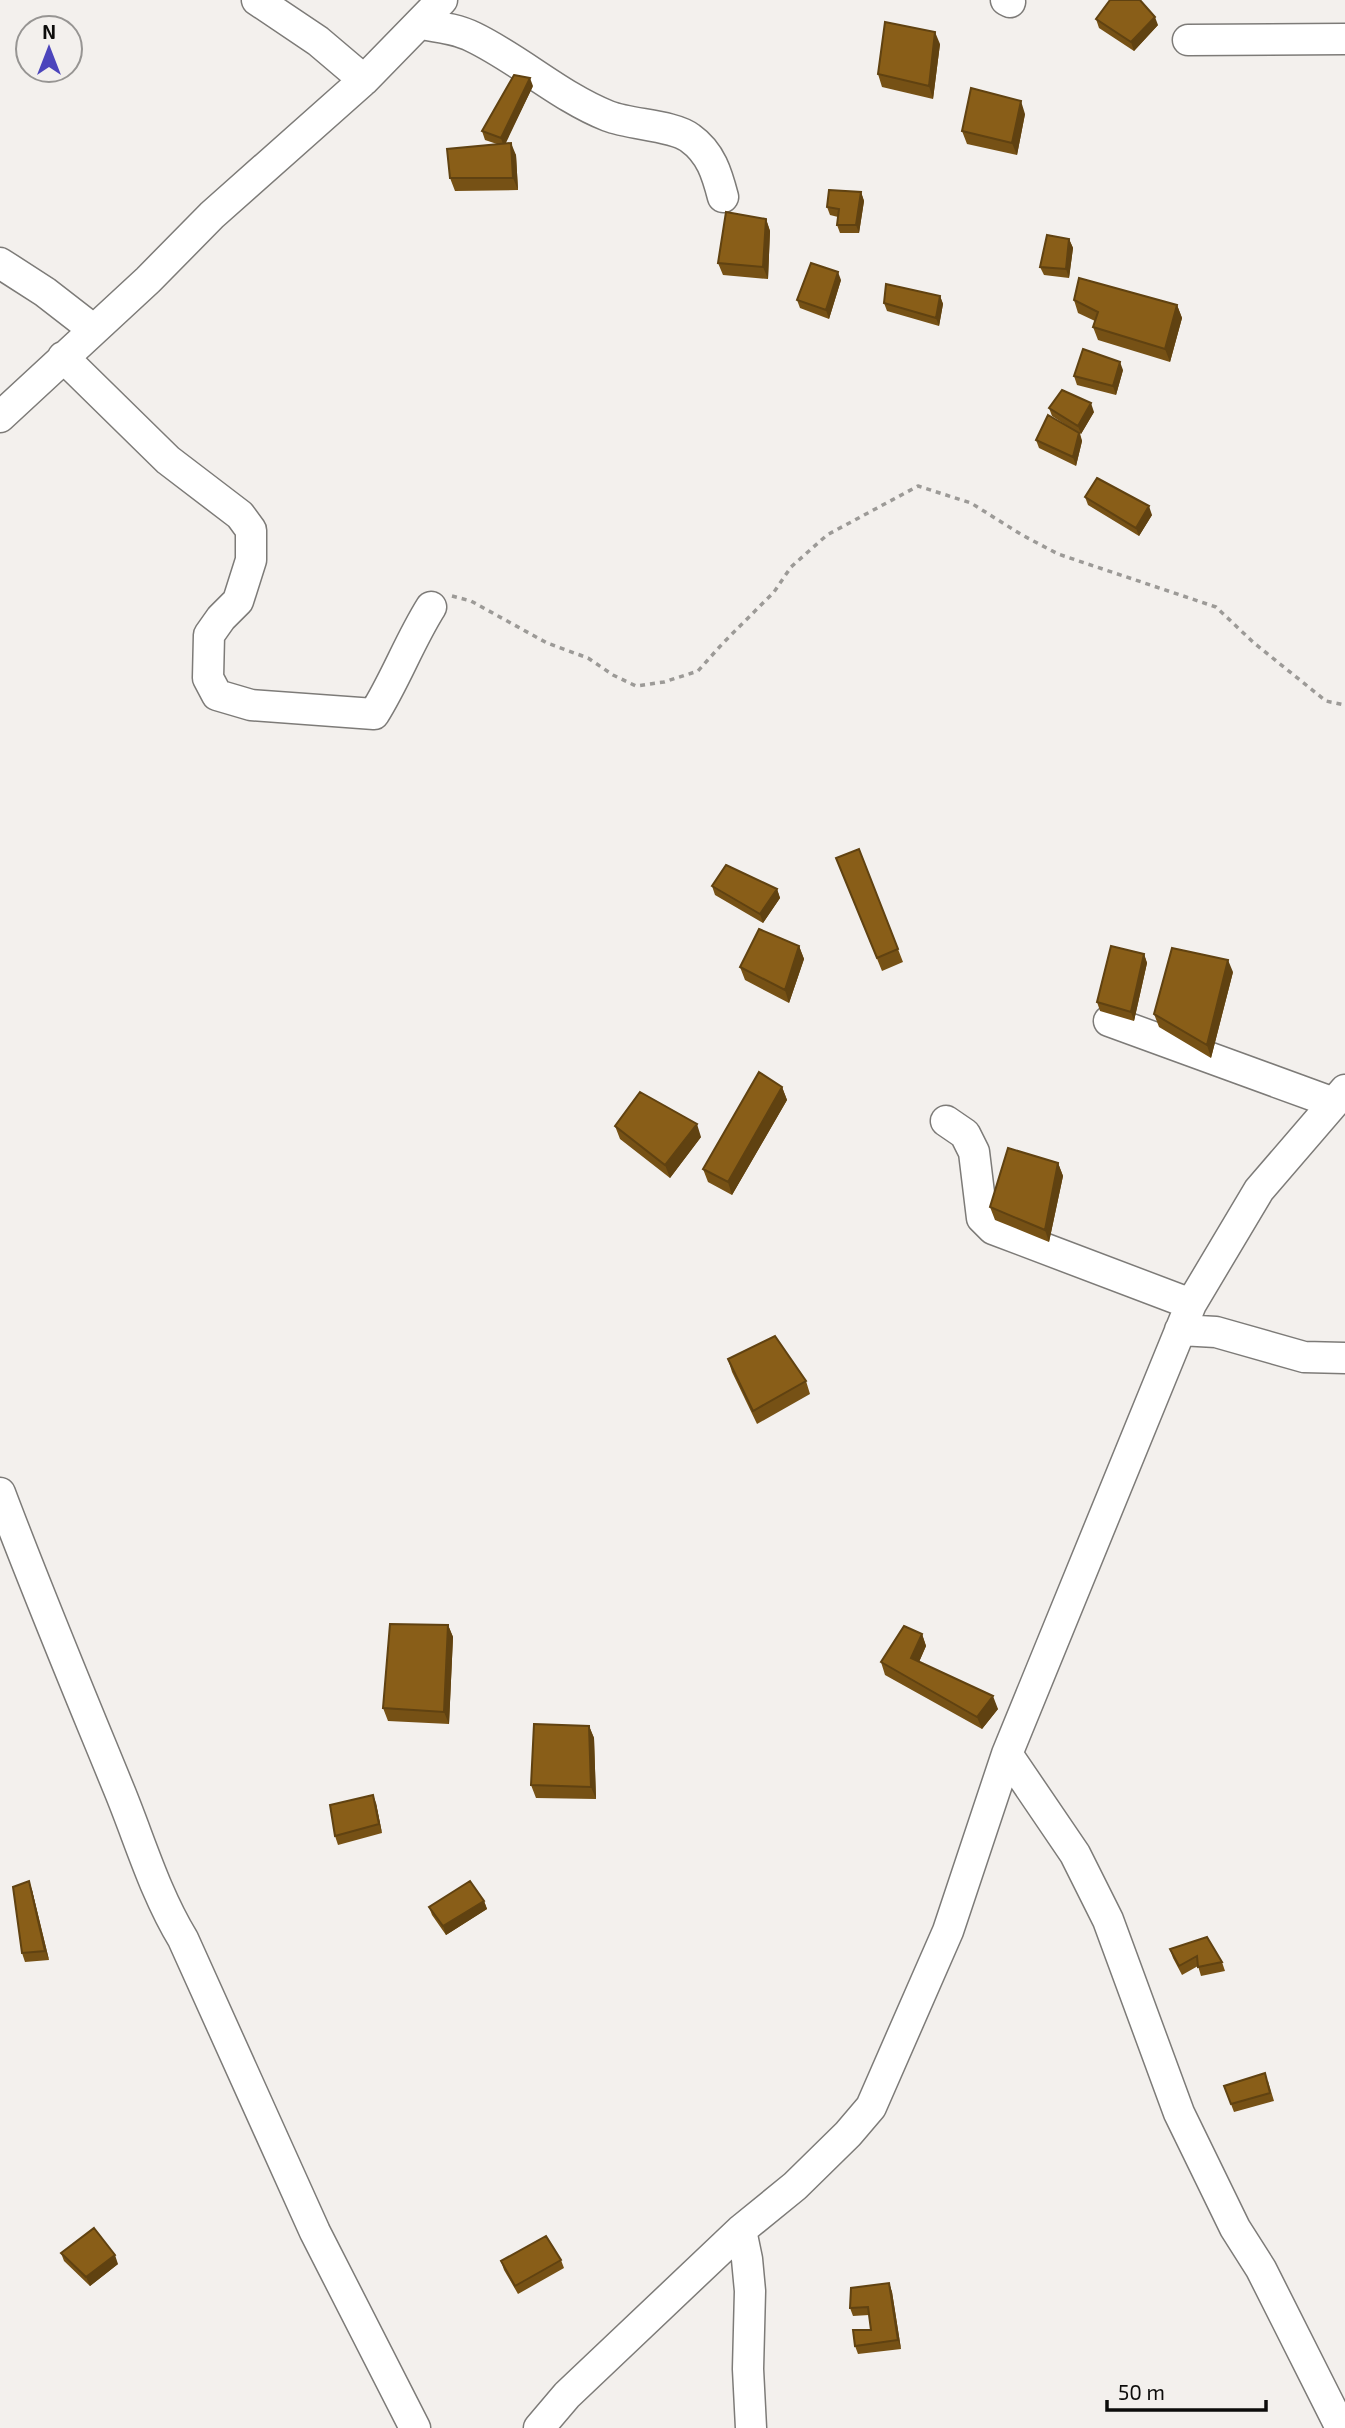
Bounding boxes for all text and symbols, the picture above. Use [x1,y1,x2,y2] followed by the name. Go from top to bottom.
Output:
[14,14,84,84] north arrow
[42,20,56,43] text: N
[1107,2368,1266,2412] scale bar
[1118,2379,1165,2404] text: 50 m

